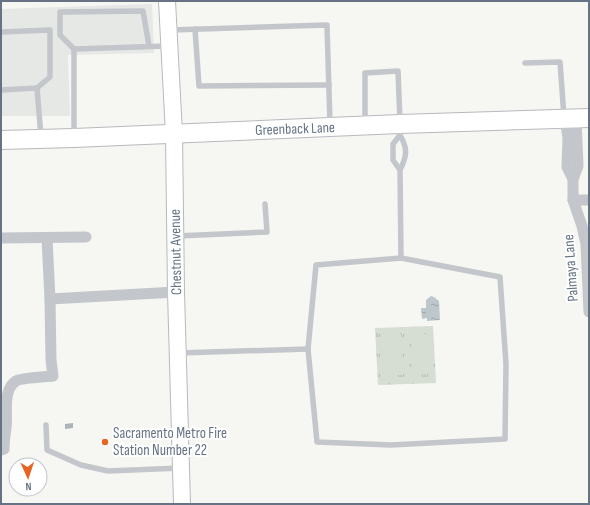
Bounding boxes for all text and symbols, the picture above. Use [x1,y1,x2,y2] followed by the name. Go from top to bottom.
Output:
[255,118,335,140] street label: Greenback Lane
[166,209,186,295] street label: Chestnut Avenue
[559,234,583,302] street label: Palmaya Lane
[113,424,227,460] place label: Sacramento Metro Fire Station Number 22
[100,437,110,447] marker: Sacramento Metro Fire Station Number 22
[8,457,48,497] north arrow
[25,480,32,493] text: N

